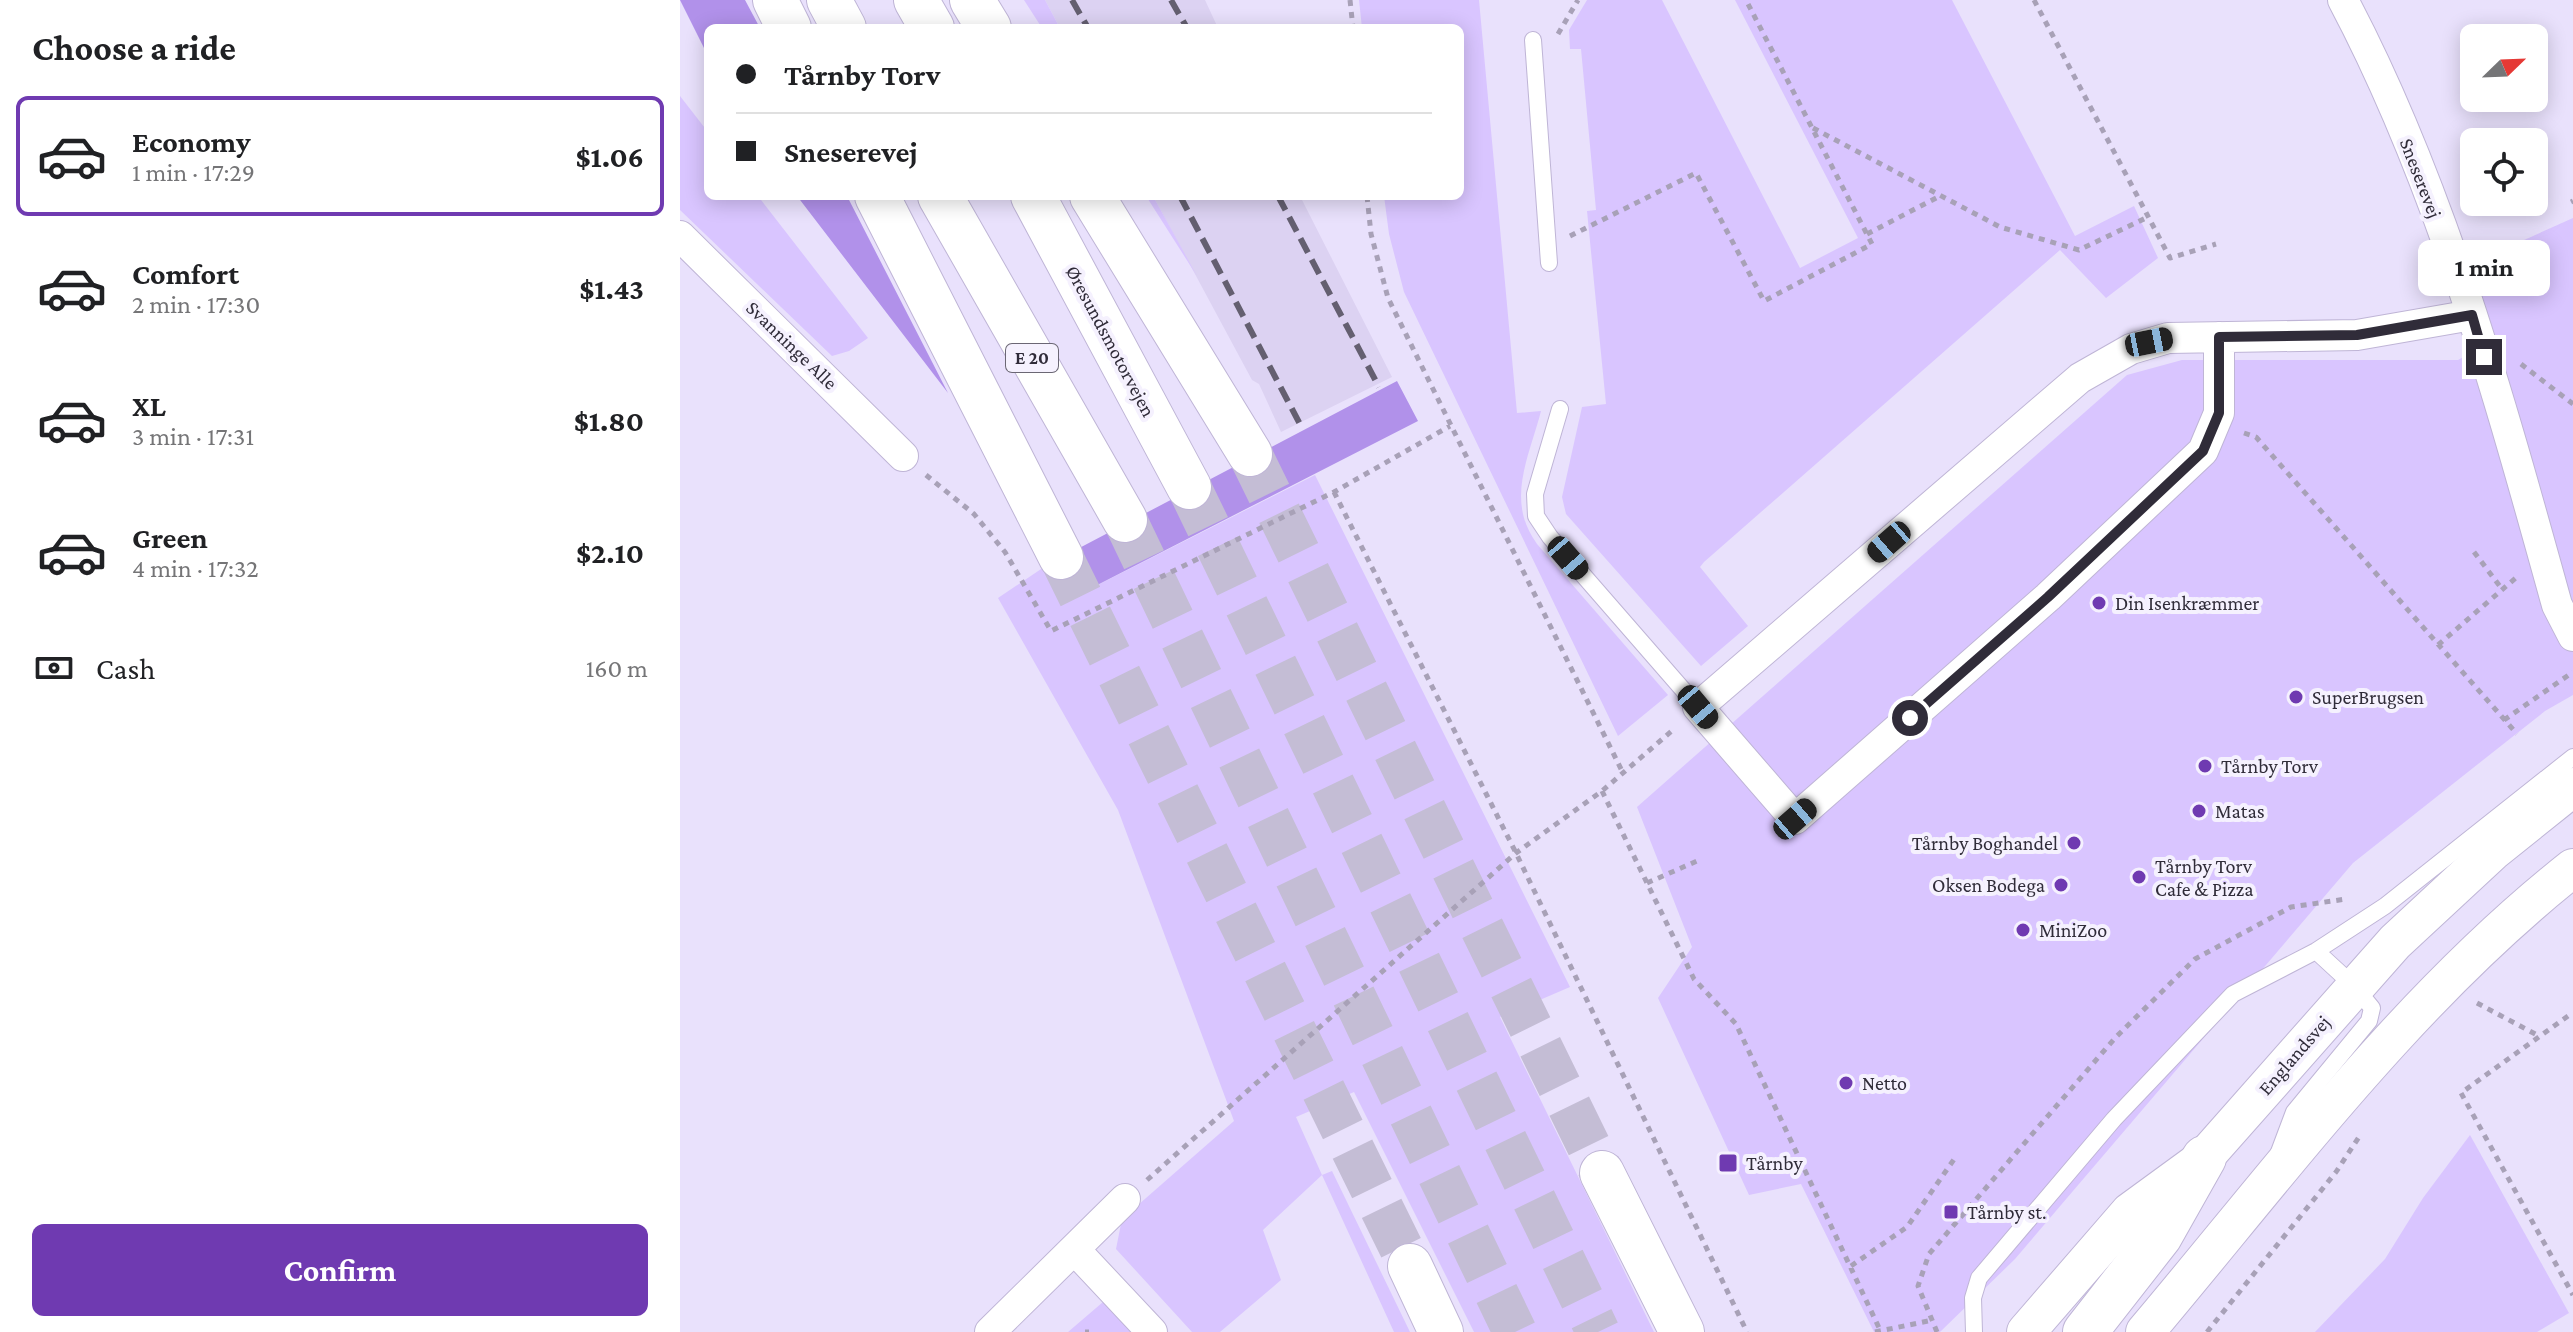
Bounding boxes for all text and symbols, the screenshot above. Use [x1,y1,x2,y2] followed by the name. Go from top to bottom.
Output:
[2460,24,2548,112] north arrow
[2460,24,2548,216] map controls
[32,28,236,68] text: Choose a ride
[784,58,940,91] text: Tårnby Torv
[36,120,108,192] icon: car
[132,125,251,158] text: Economy
[2460,128,2548,216] button: locate
[784,135,918,168] text: Sneserevej
[2395,135,2446,221] street label: Sneserevej
[576,140,644,173] text: $1.06
[132,158,255,187] text: 1 min · 17:29
[2418,241,2550,297] callout: 1 min
[36,252,108,324] icon: car
[2454,253,2514,282] text: 1 min
[132,257,239,290] text: Comfort
[1061,262,1160,421] street label: Øresundsmotorvejen
[579,272,644,305] text: $1.43
[132,290,260,319] text: 2 min · 17:30
[741,296,842,395] street label: Svanninge Alle
[2123,326,2175,358] car
[2466,339,2502,375] route end
[1006,344,1058,372] road number: E 20
[36,384,108,456] icon: car
[132,389,166,422] text: XL
[574,404,644,437] text: $1.80
[132,422,254,451] text: 3 min · 17:31
[36,516,108,588] icon: car
[1863,517,1915,567] car
[132,521,208,554] text: Green
[1543,532,1593,584] car
[576,536,644,569] text: $2.10
[132,554,259,583] text: 4 min · 17:32
[2115,592,2259,614] place label: Din Isenkræmmer
[2090,594,2108,612] marker: Din Isenkræmmer
[32,646,76,690] icon: cash
[96,652,155,685] text: Cash
[586,654,648,683] text: 160 m
[1673,681,1723,733] car
[2312,686,2424,709] place label: SuperBrugsen
[2287,688,2305,706] marker: SuperBrugsen
[1892,700,1928,736] route start
[2221,755,2319,778] place label: Tårnby Torv
[2196,757,2214,775] marker: Tårnby Torv
[1769,794,1821,844] car
[2215,800,2265,822] place label: Matas
[2190,802,2208,820] marker: Matas
[1912,832,2058,855] place label: Tårnby Boghandel
[2065,834,2083,852] marker: Tårnby Boghandel
[2155,855,2253,900] place label: Tårnby Torv Cafe & Pizza
[2130,868,2148,886] marker: Tårnby Torv Cafe & Pizza
[1932,874,2045,897] place label: Oksen Bodega
[2052,876,2070,894] marker: Oksen Bodega
[2039,919,2107,941] place label: MiniZoo
[2014,921,2032,939] marker: MiniZoo
[2254,1011,2335,1100] street label: Englandsvej
[1862,1072,1907,1094] place label: Netto
[1837,1074,1855,1092] marker: Netto
[1717,1152,1739,1174] marker: Tårnby
[1746,1152,1804,1175] place label: Tårnby
[1967,1201,2047,1224] place label: Tårnby st.
[1942,1203,1960,1221] marker: Tårnby st.
[32,1224,648,1316] button: Confirm

